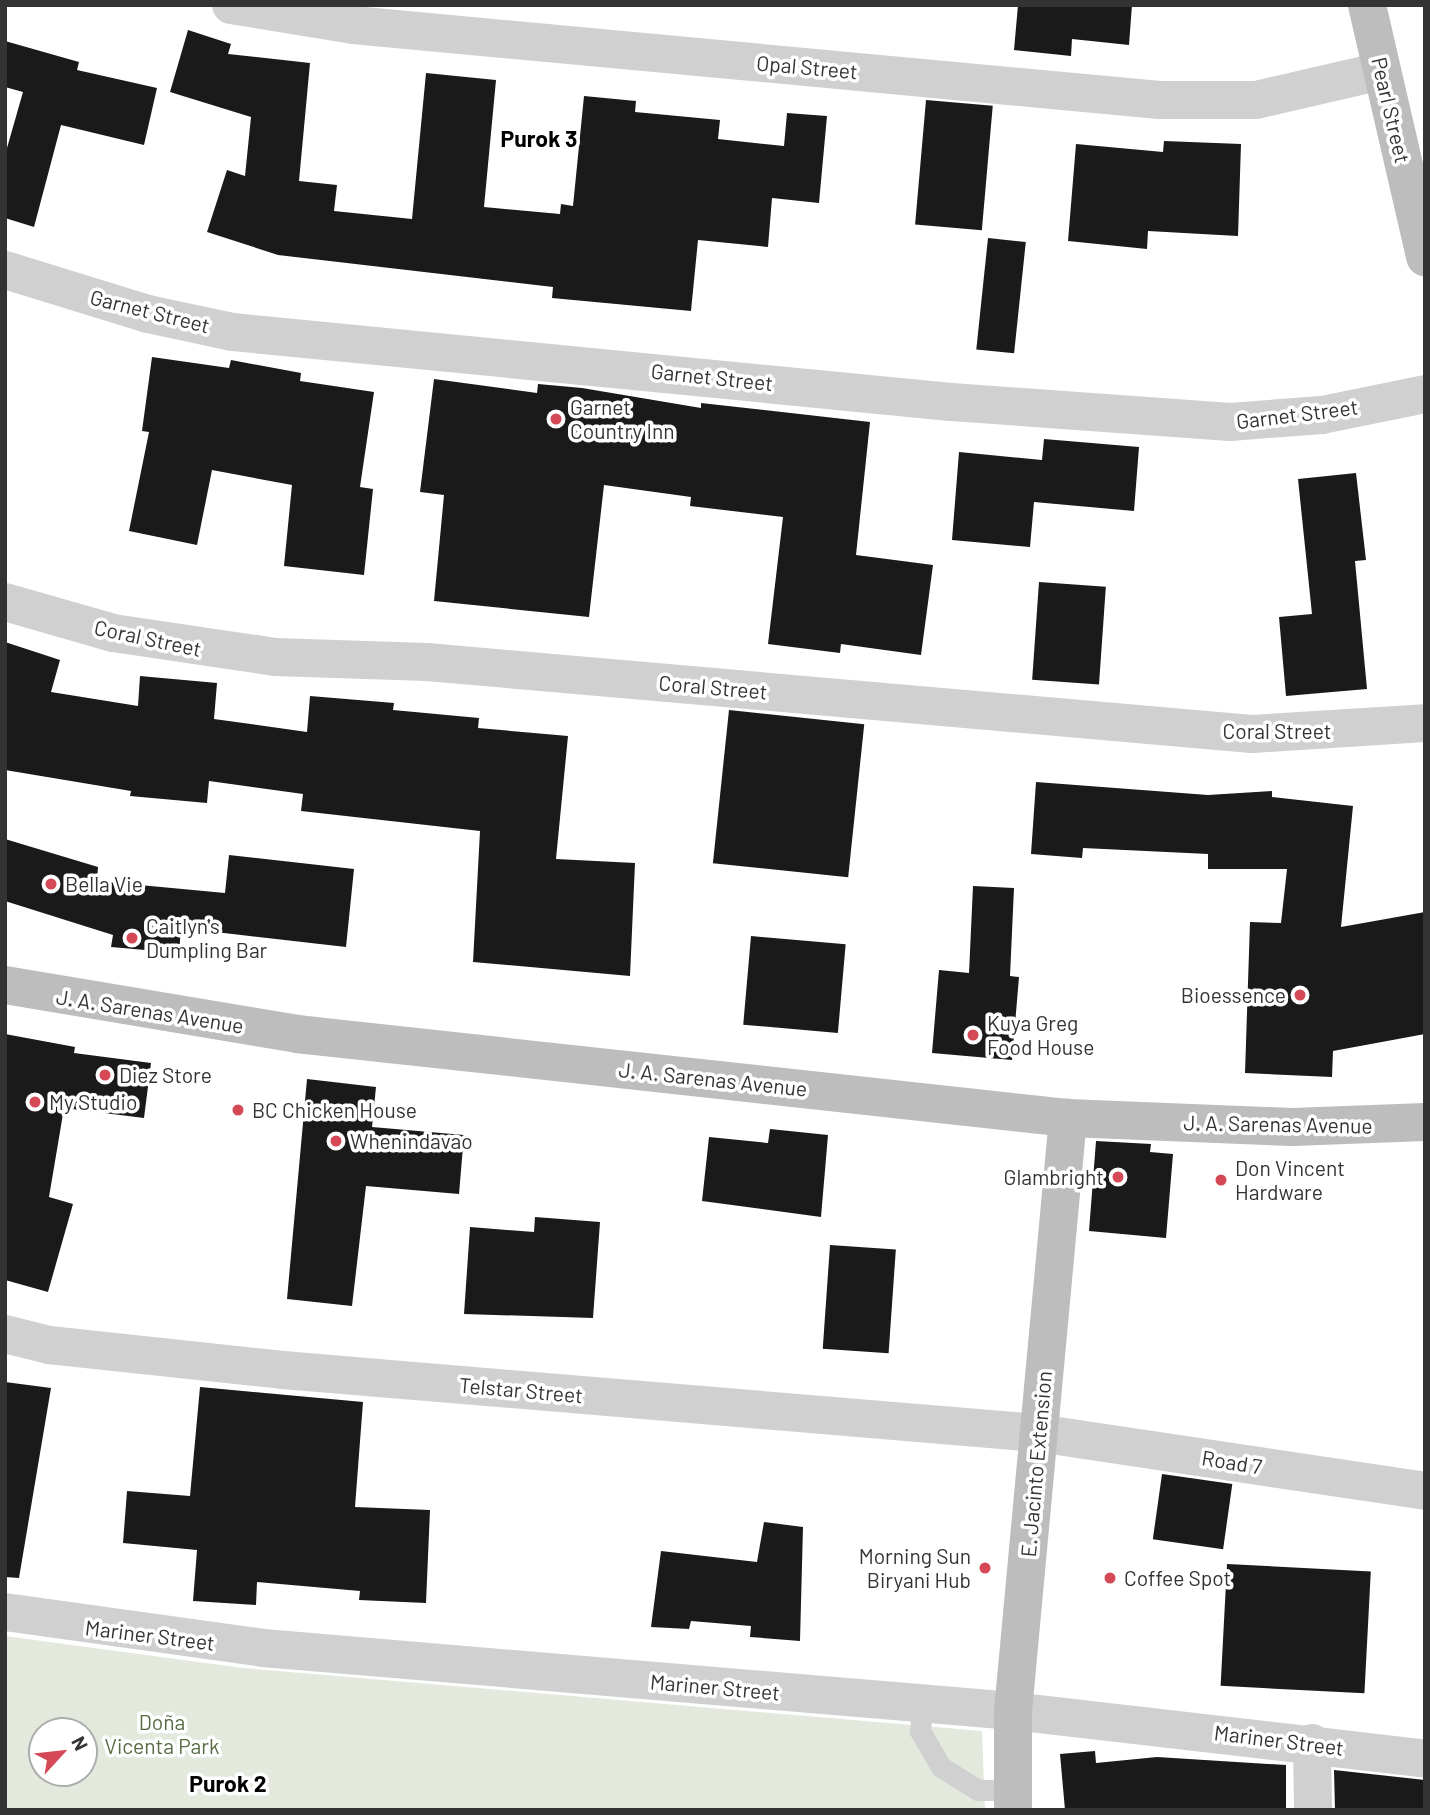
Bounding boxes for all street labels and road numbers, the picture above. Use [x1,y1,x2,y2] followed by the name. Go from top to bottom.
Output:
[755,50,859,84] street label: Opal Street
[1367,55,1415,165] street label: Pearl Street
[88,284,212,338] street label: Garnet Street
[650,358,774,396] street label: Garnet Street
[1235,394,1359,434] street label: Garnet Street
[92,614,204,662] street label: Coral Street
[658,670,768,704] street label: Coral Street
[1223,718,1331,744] street label: Coral Street
[54,984,246,1038] street label: J. A. Sarenas Avenue
[617,1057,809,1101] street label: J. A. Sarenas Avenue
[1183,1110,1373,1138] street label: J. A. Sarenas Avenue
[1015,1370,1057,1558] street label: E. Jacinto Extension
[458,1372,584,1408] street label: Telstar Street
[1200,1445,1264,1479] street label: Road 7
[84,1615,216,1655] street label: Mariner Street
[649,1669,781,1705] street label: Mariner Street
[1213,1720,1345,1760] street label: Mariner Street

